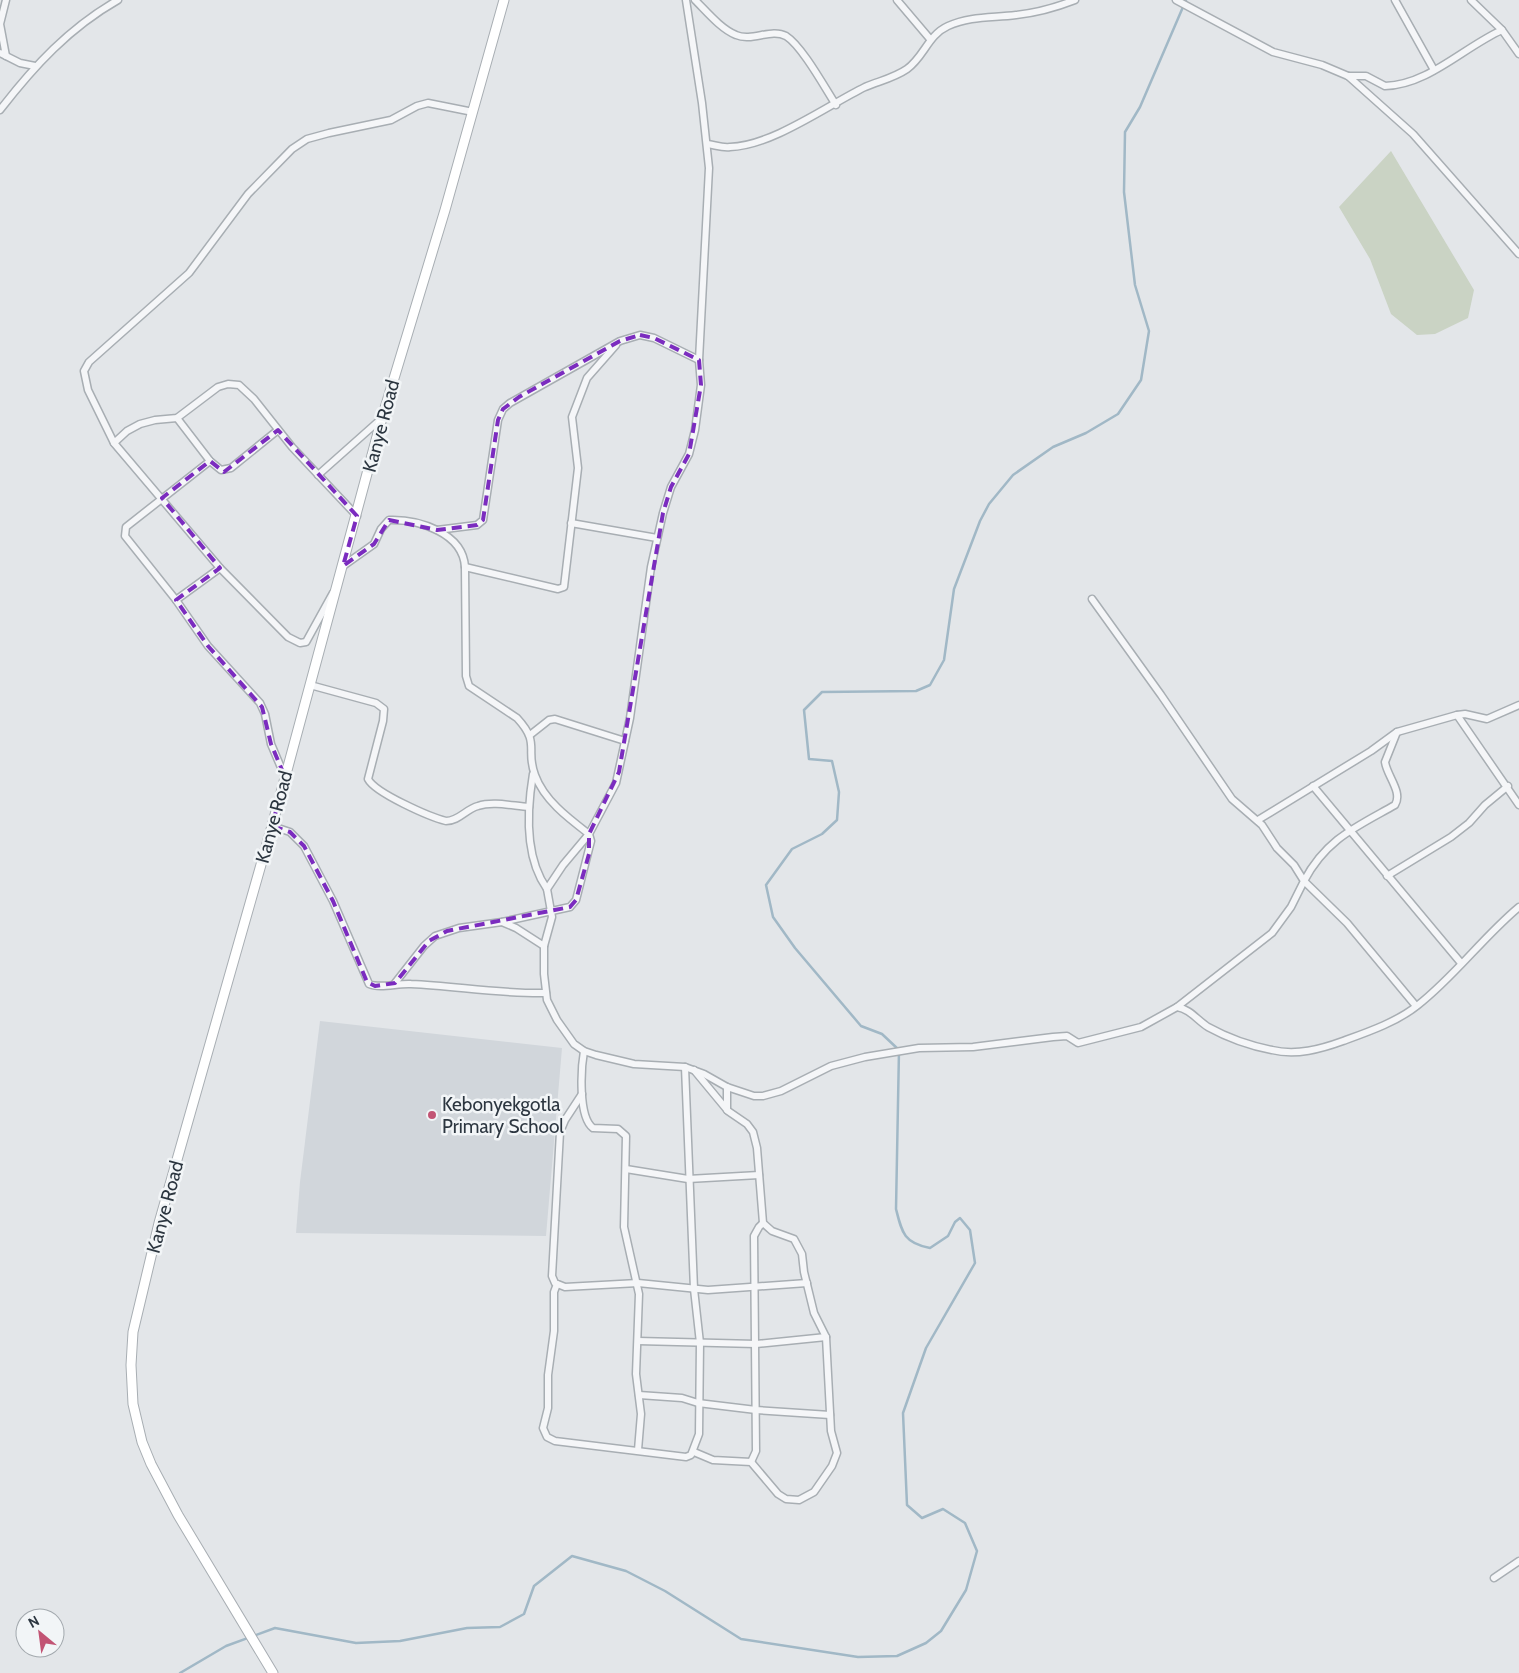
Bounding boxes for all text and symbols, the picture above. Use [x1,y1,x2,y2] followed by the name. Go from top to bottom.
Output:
[358,377,404,475] street label: Kanye Road
[251,768,297,866] street label: Kanye Road
[442,1093,564,1138] place label: Kebonyekgotla Primary School
[426,1109,438,1121] marker: Kebonyekgotla Primary School
[142,1158,188,1256] street label: Kanye Road
[15,1608,65,1658] north arrow
[25,1611,42,1632] text: N

